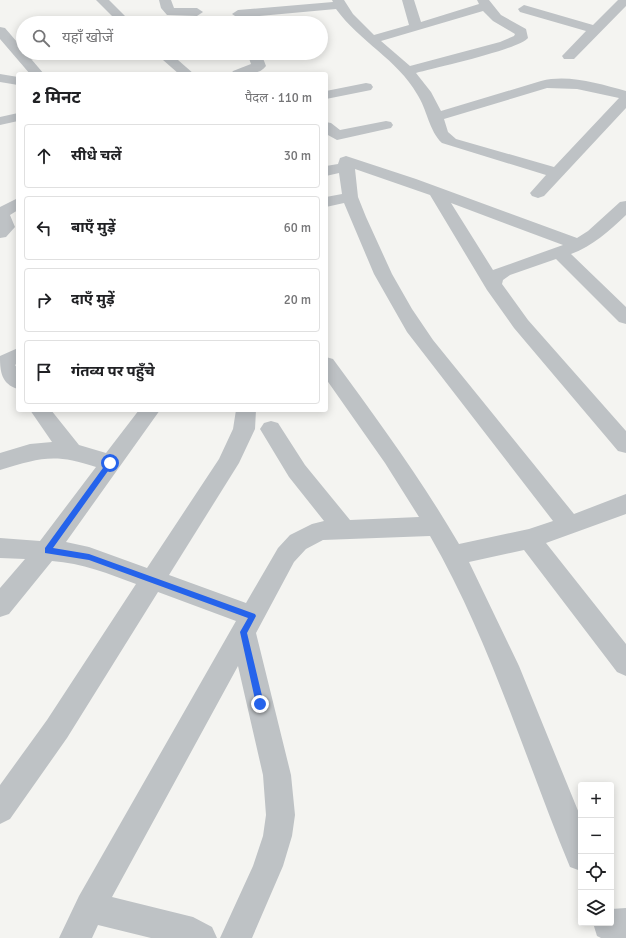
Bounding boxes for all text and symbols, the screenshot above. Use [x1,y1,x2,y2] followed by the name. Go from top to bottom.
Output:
[16,16,328,60] search box
[30,27,52,49] icon: search
[62,28,113,46] text: यहाँ खोजें
[32,87,81,108] text: 2 मिनट
[245,90,312,106] text: पैदल · 110 m
[33,145,55,167] icon: ahead
[71,146,122,164] text: सीधे चलें
[284,148,311,164] text: 30 m
[33,217,55,239] icon: left
[71,218,115,236] text: बाएँ मुड़ें
[284,220,311,236] text: 60 m
[33,289,55,311] icon: right
[71,290,115,308] text: दाएँ मुड़ें
[284,292,311,308] text: 20 m
[33,361,55,383] icon: arrive
[71,362,155,380] text: गंतव्य पर पहुँचे
[101,454,119,472] route start
[251,695,269,713] route end
[578,782,614,926] map controls
[578,782,614,818] button: +
[578,818,614,854] button: −
[578,854,614,890] button: locate
[578,890,614,926] button: layers

